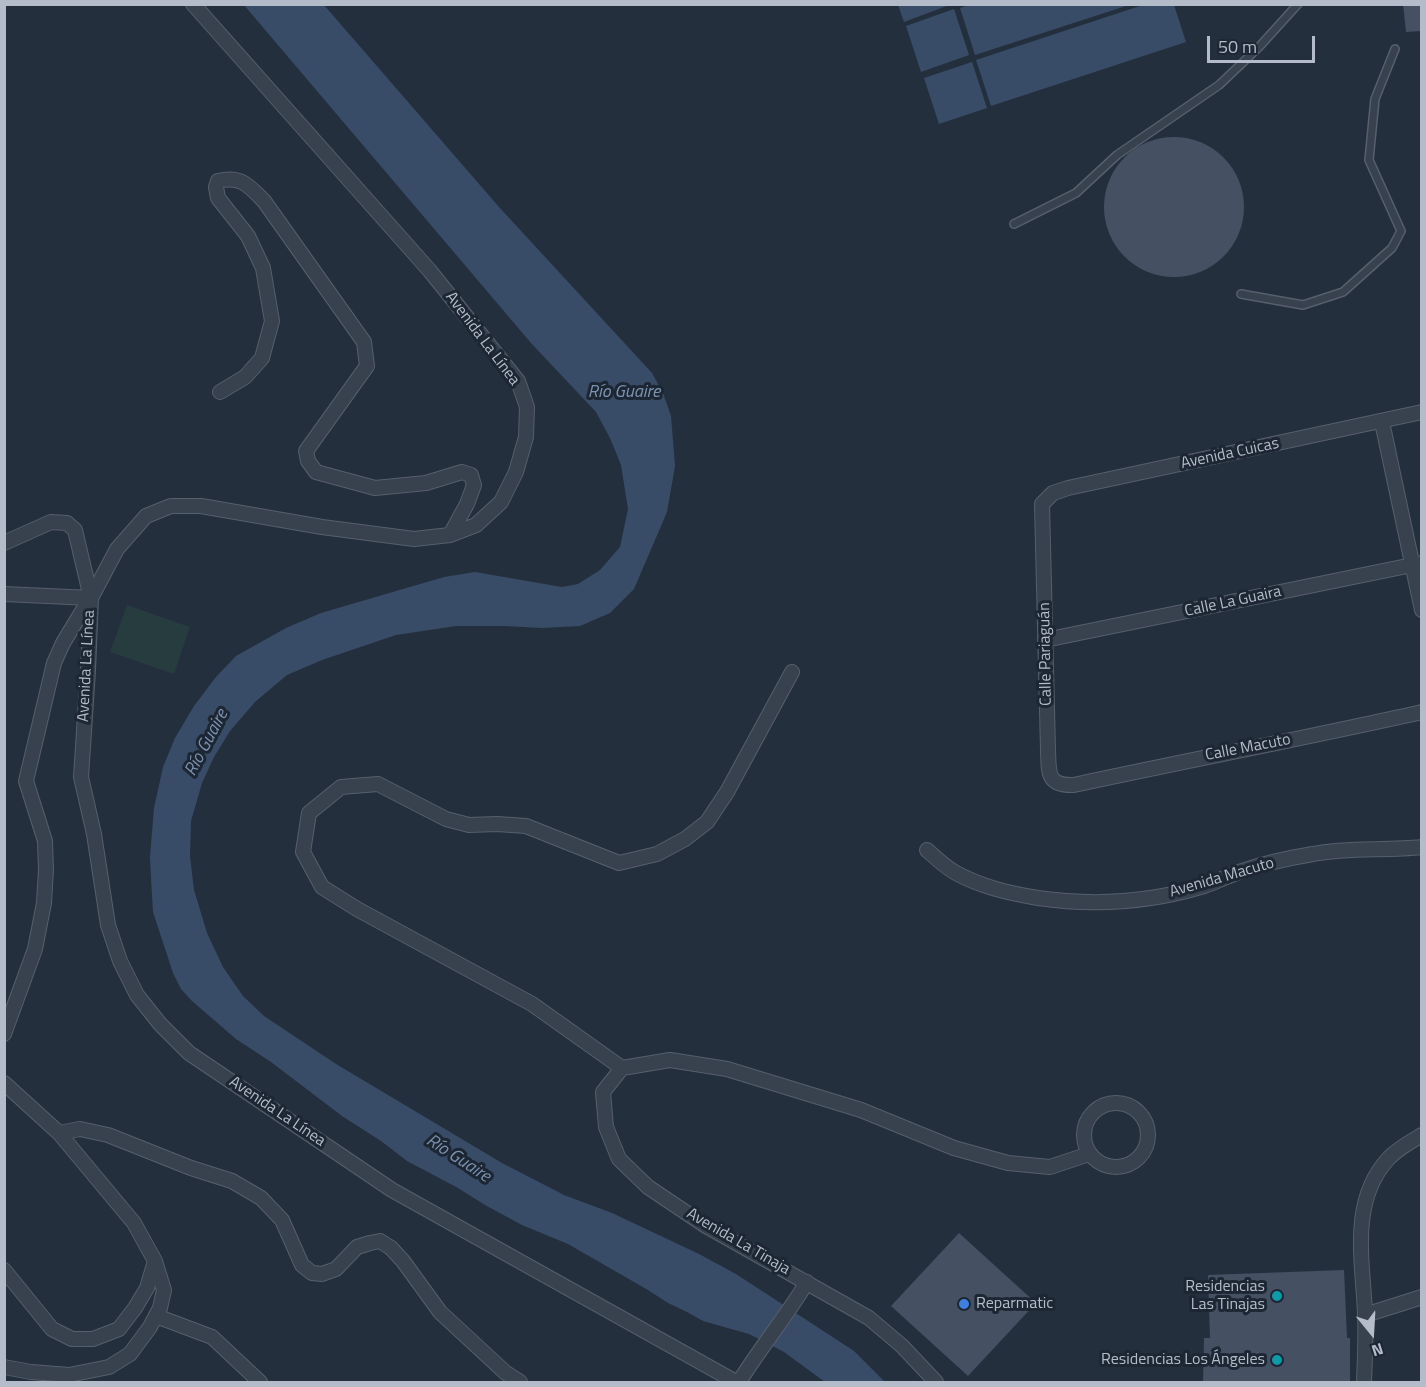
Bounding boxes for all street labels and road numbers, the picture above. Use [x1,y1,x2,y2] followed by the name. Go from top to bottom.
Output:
[441,288,523,390] street label: Avenida La Línea
[1179,434,1281,474] street label: Avenida Cuicas
[1183,582,1283,622] street label: Calle La Guaira
[1035,602,1057,706] street label: Calle Pariaguán
[74,610,100,722] street label: Avenida La Línea
[1204,730,1292,766] street label: Calle Macuto
[1167,854,1277,902] street label: Avenida Macuto
[225,1073,329,1151] street label: Avenida La Línea
[683,1205,793,1279] street label: Avenida La Tinaja

